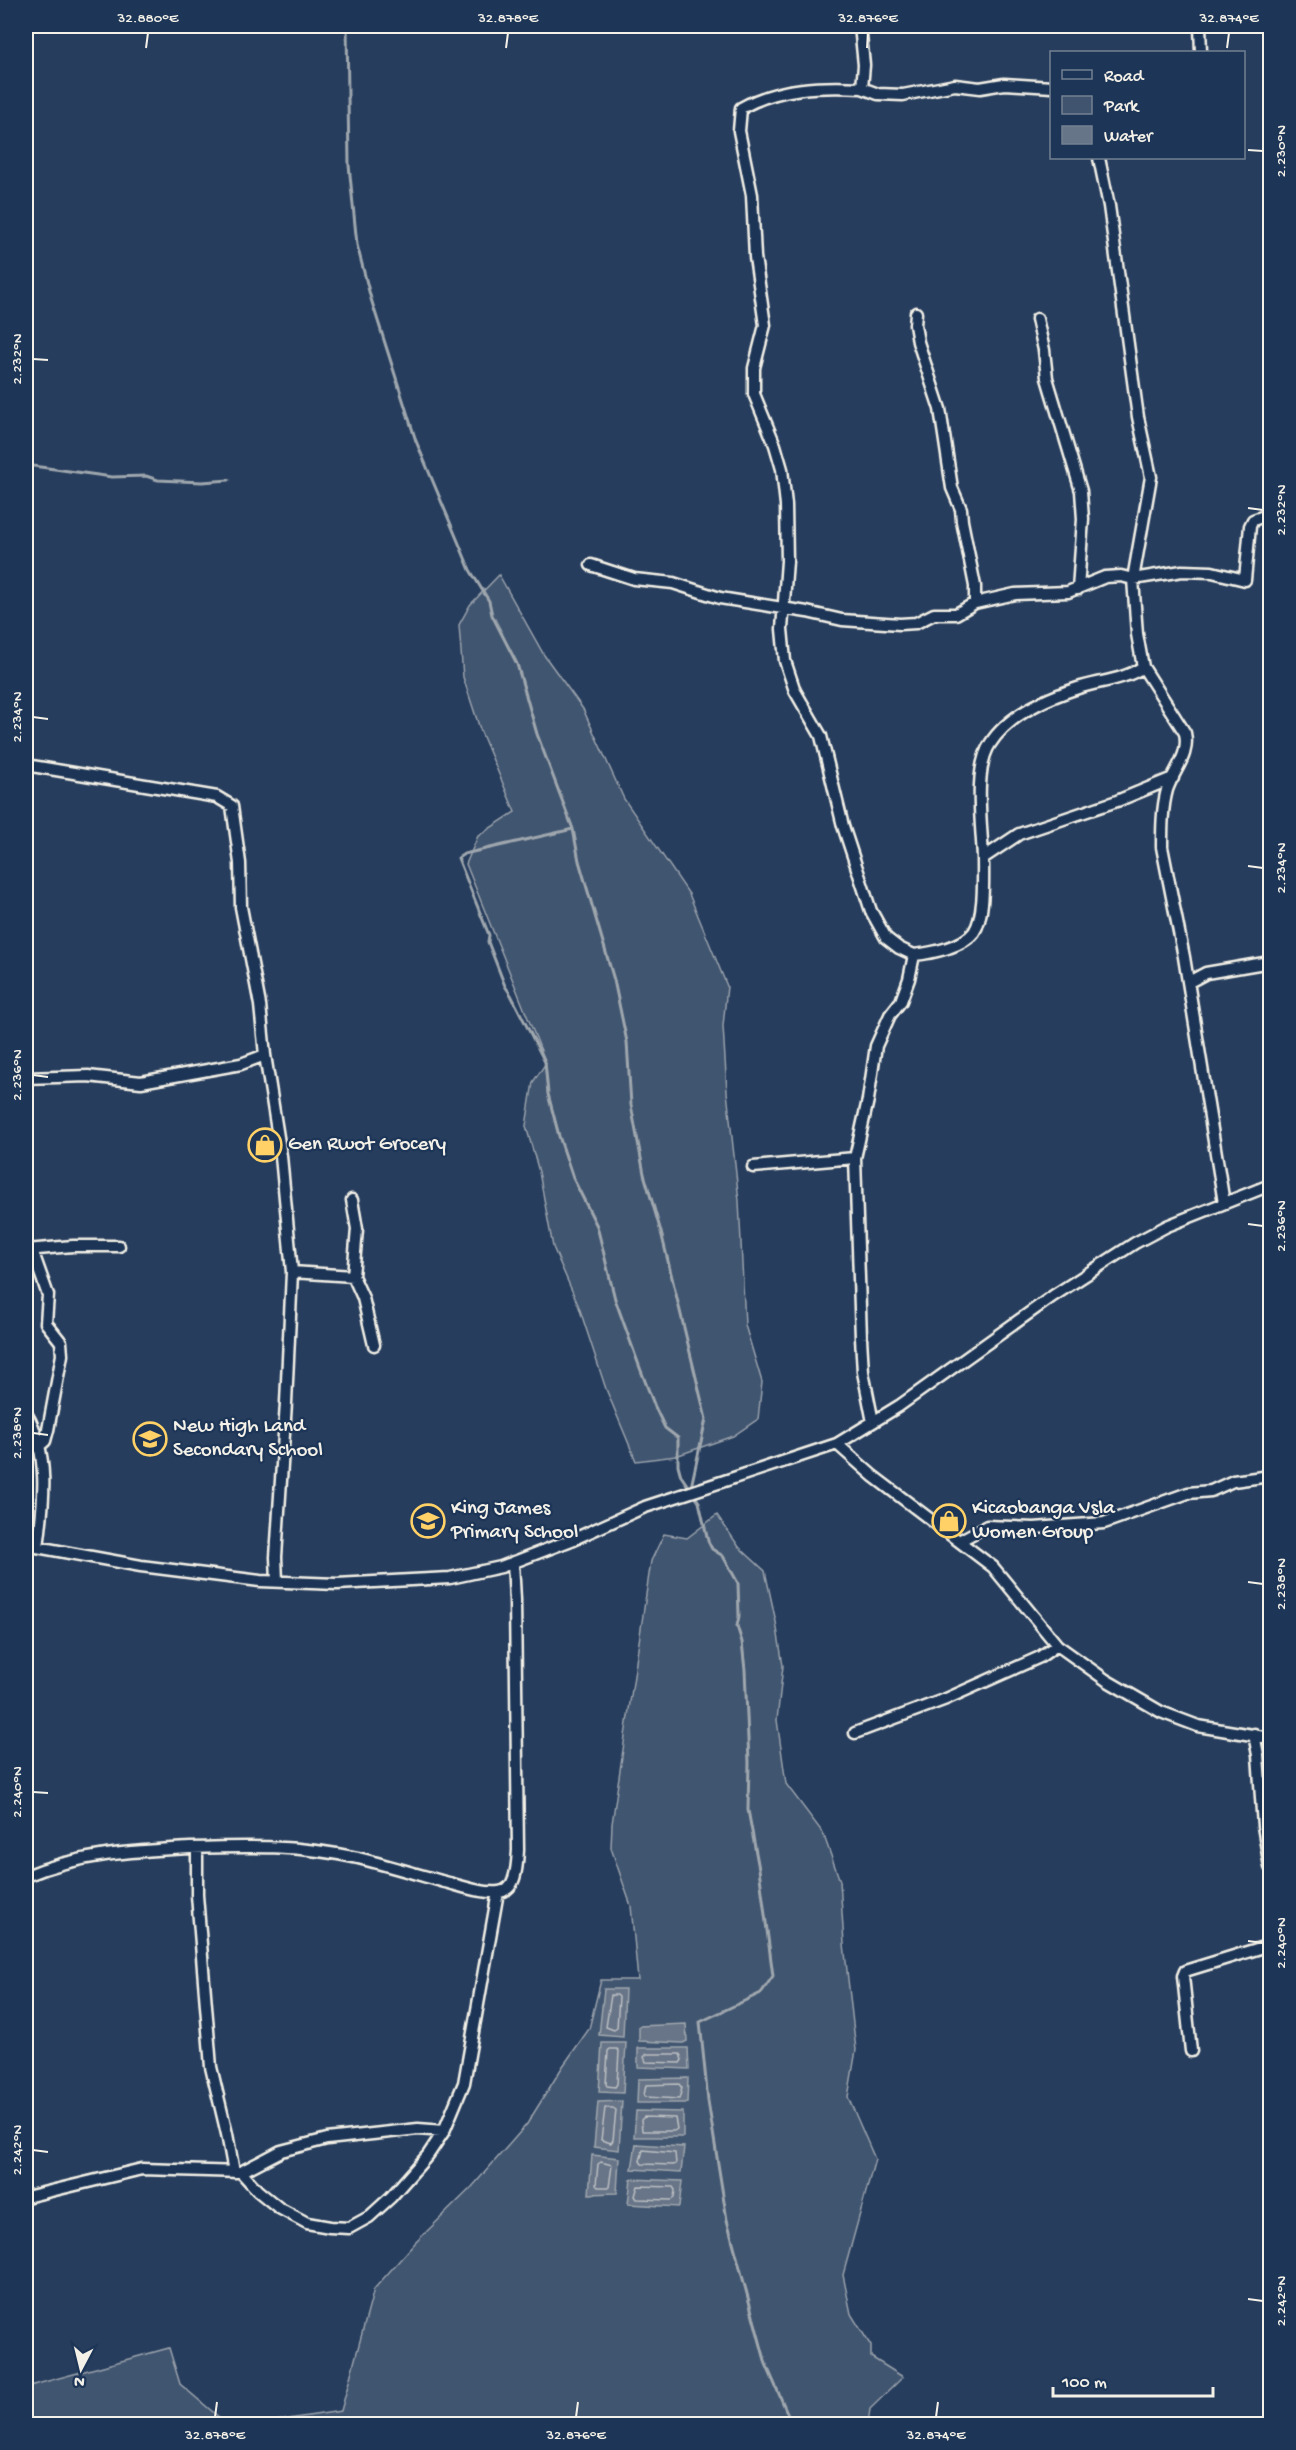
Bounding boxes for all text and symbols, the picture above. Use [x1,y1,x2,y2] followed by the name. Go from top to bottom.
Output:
[117,10,179,28] text: 32.880°E
[477,10,539,28] text: 32.878°E
[837,10,898,28] text: 32.876°E
[1198,10,1259,28] text: 32.874°E
[1050,51,1245,159] legend
[1104,67,1145,88] text: Road
[1103,97,1140,118] text: Park
[1273,125,1291,177] text: 2.230°N
[1104,127,1154,148] text: Water
[9,333,27,385] text: 2.232°N
[1273,484,1291,536] text: 2.232°N
[9,691,27,742] text: 2.234°N
[1273,842,1291,893] text: 2.234°N
[9,1049,27,1101] text: 2.236°N
[247,1127,283,1163] shop icon: Gen Rwot Grocery
[288,1133,446,1158] place label: Gen Rwot Grocery
[1273,1200,1291,1252] text: 2.236°N
[9,1407,27,1459] text: 2.238°N
[173,1415,323,1464] place label: New High Land Secondary School
[132,1421,168,1457] school or university icon: New High Land Secondary School
[450,1497,578,1546] place label: King James Primary School
[972,1497,1116,1546] place label: Kicaobanga Vsla Women Group
[410,1503,446,1539] school or university icon: King James Primary School
[931,1503,967,1539] shop icon: Kicaobanga Vsla Women Group
[1273,1558,1291,1610] text: 2.238°N
[9,1766,27,1818] text: 2.240°N
[1273,1917,1291,1969] text: 2.240°N
[9,2125,27,2175] text: 2.242°N
[1273,2276,1291,2326] text: 2.242°N
[51,2339,111,2399] north arrow
[1053,2360,1214,2398] scale bar
[73,2370,86,2390] text: N
[1061,2373,1107,2394] text: 100 m
[184,2427,246,2445] text: 32.878°E
[545,2427,606,2445] text: 32.876°E
[905,2427,966,2445] text: 32.874°E

